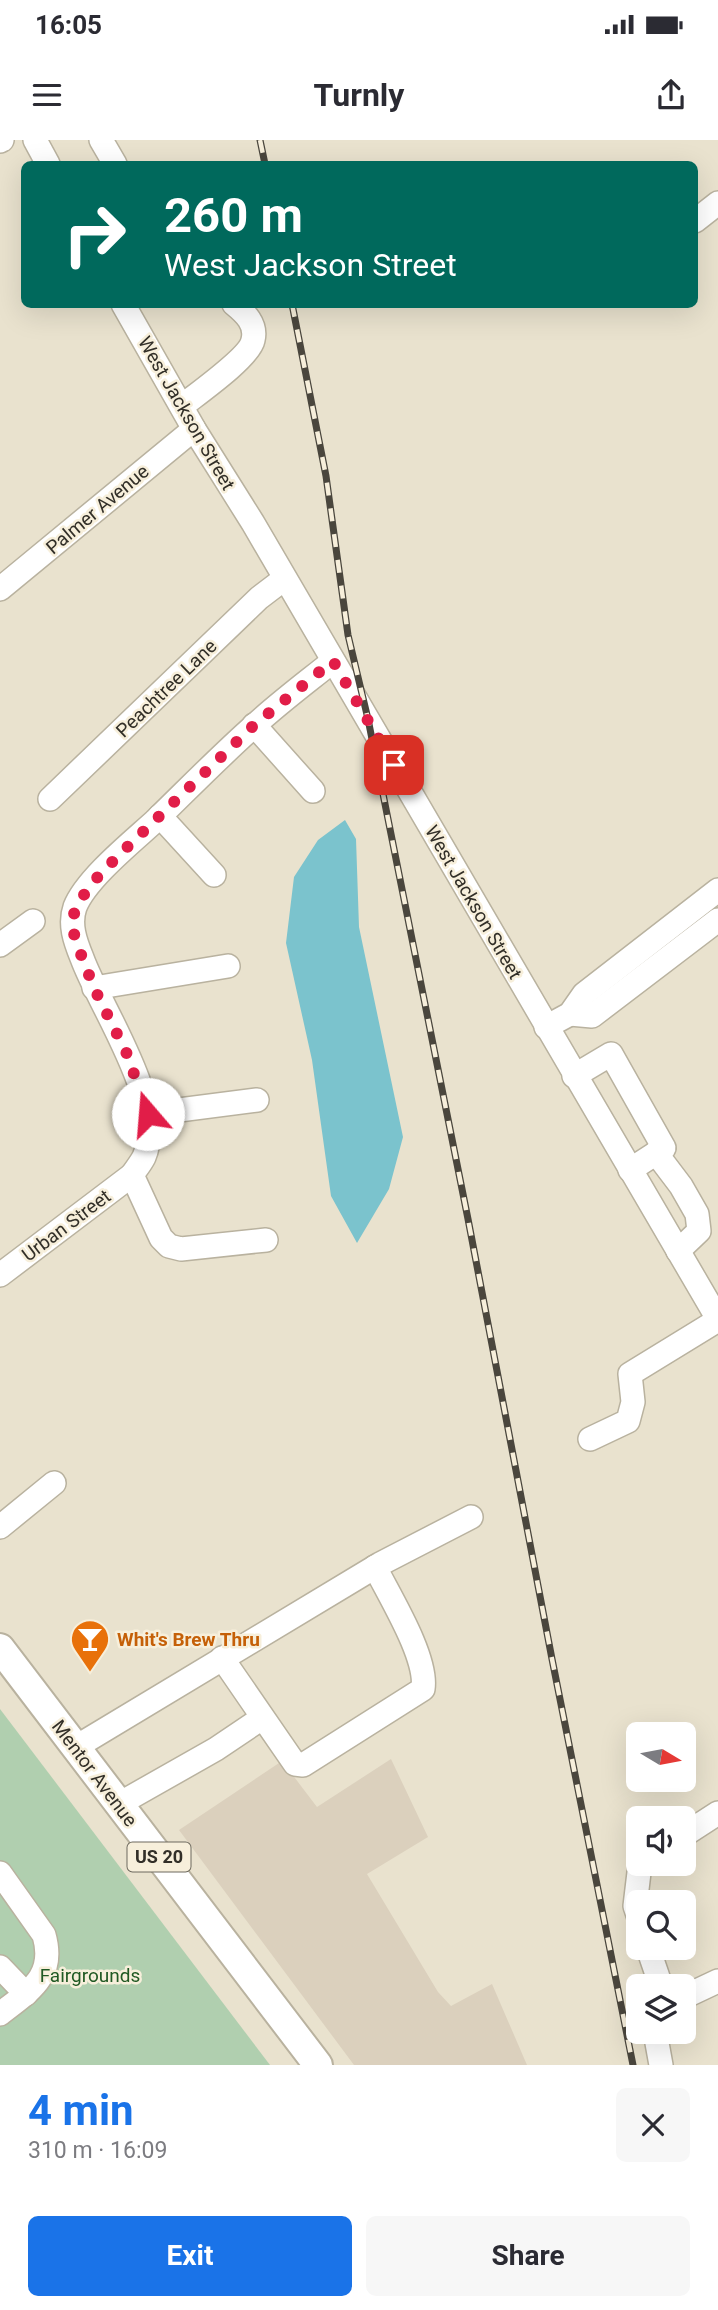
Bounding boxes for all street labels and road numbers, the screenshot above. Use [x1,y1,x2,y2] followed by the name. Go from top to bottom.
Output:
[133,332,240,494] street label: West Jackson Street
[41,460,153,559] street label: Palmer Avenue
[111,635,222,742] street label: Peachtree Lane
[420,821,527,983] street label: West Jackson Street
[17,1185,115,1266] street label: Urban Street
[47,1716,142,1831] street label: Mentor Avenue
[128,1842,190,1872] road number: US 20

